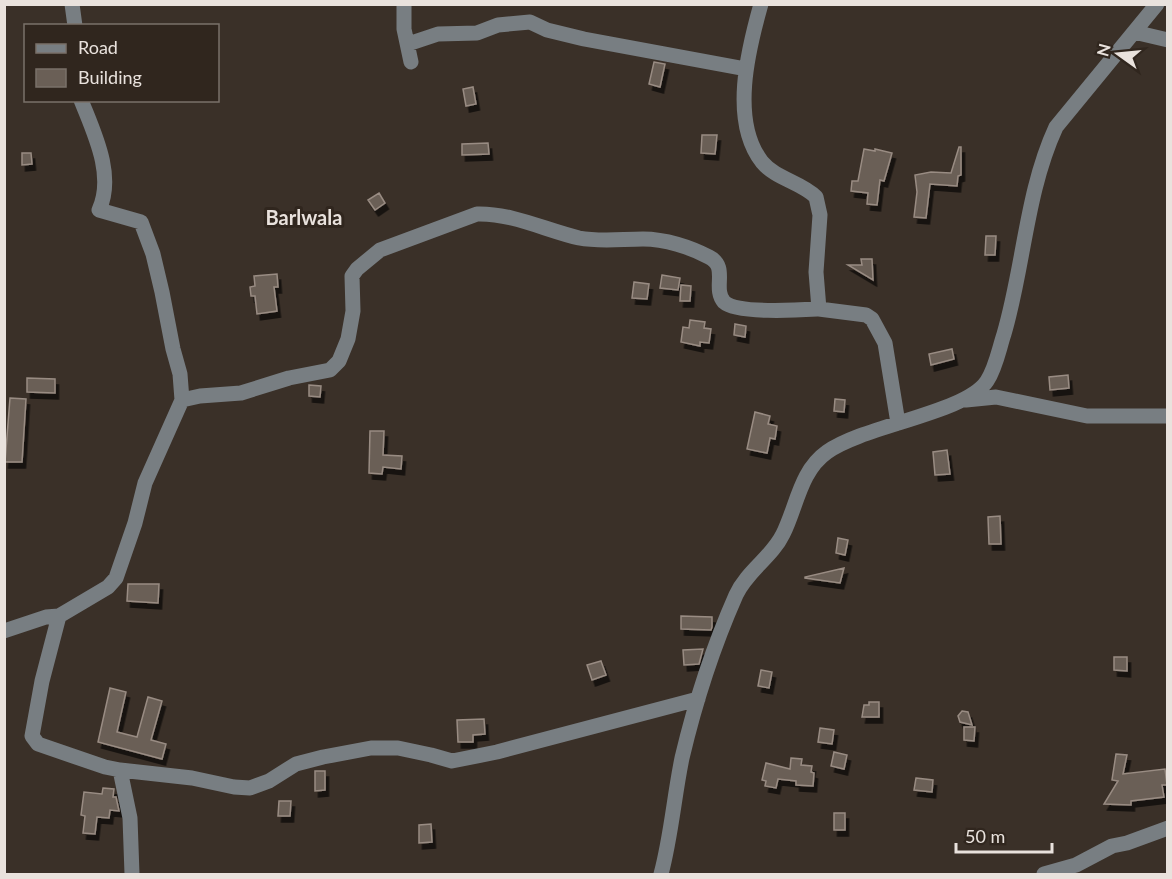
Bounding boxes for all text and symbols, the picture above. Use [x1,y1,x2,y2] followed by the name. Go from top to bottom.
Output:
[24,24,219,102] legend
[1088,24,1148,84] north arrow
[78,36,118,58] text: Road
[1092,42,1114,58] text: N
[78,66,142,88] text: Building
[266,205,342,229] district label: Barlwala
[956,816,1052,854] scale bar
[965,825,1005,847] text: 50 m

